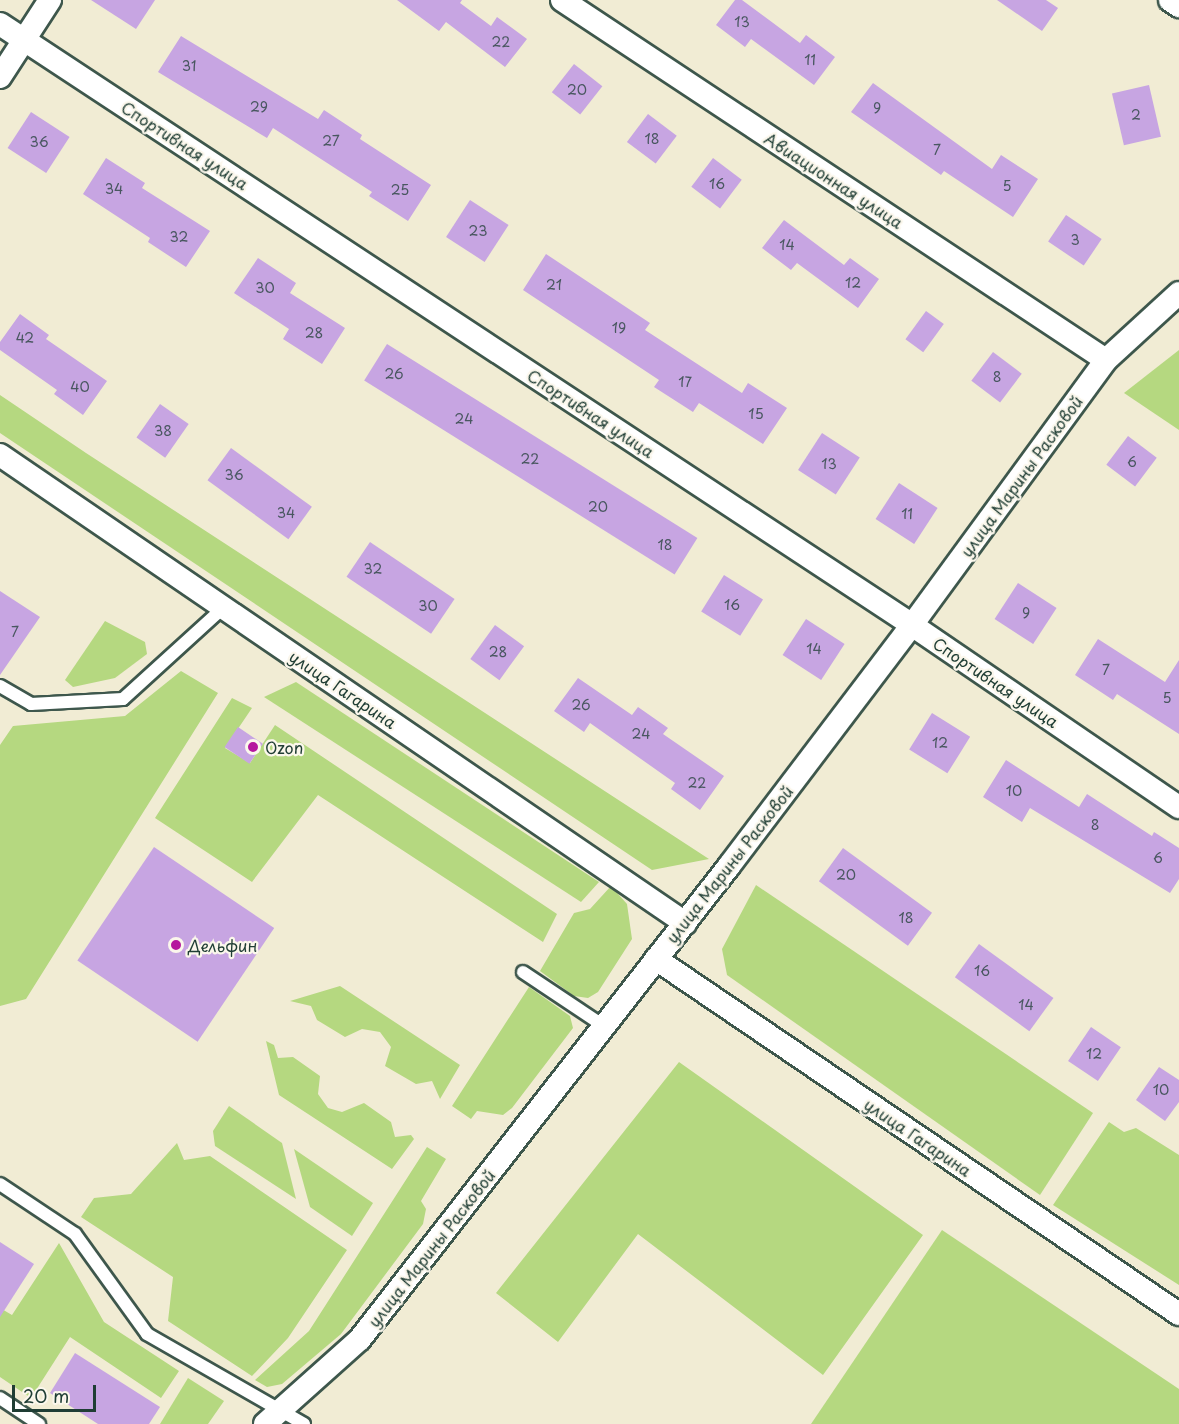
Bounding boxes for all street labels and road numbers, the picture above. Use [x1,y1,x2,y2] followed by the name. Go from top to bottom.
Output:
[118,97,252,193] street label: Спортивная улица
[761,128,907,232] street label: Авиационная улица
[524,365,658,461] street label: Спортивная улица
[956,391,1086,561] street label: улица Марины Расковой
[929,633,1063,731] street label: Спортивная улица
[286,646,400,732] street label: улица Гагарина
[661,781,797,947] street label: улица Марины Расковой
[861,1094,975,1180] street label: улица Гагарина
[363,1165,499,1331] street label: улица Марины Расковой

